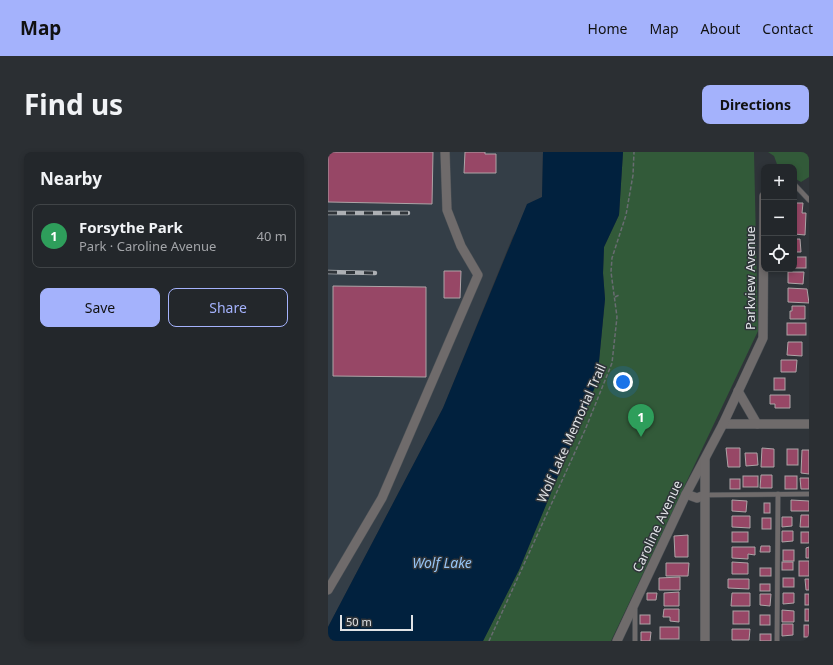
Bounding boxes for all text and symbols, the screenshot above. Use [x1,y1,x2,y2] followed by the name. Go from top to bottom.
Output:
[20,15,61,41] text: Map
[588,19,627,38] text: Home
[649,19,679,38] text: Map
[701,19,740,38] text: About
[762,19,813,38] text: Contact
[24,85,123,123] text: Find us
[702,85,809,124] button: Directions
[761,164,797,272] map controls
[761,164,797,200] button: +
[40,167,102,190] text: Nearby
[761,200,797,236] button: −
[79,217,183,237] text: Forsythe Park
[741,226,759,330] street label: Parkview Avenue
[50,227,58,245] text: 1
[257,227,287,245] text: 40 m
[761,236,797,272] button: locate
[79,237,216,255] text: Park · Caroline Avenue
[40,288,160,327] button: Save
[168,288,288,327] button: Share
[532,361,610,505] street label: Wolf Lake Memorial Trail
[613,372,633,392] your location
[628,404,654,437] pin: 1
[628,477,686,575] street label: Caroline Avenue
[412,553,472,572] water label: Wolf Lake
[340,613,413,632] scale bar
[346,614,372,629] text: 50 m

